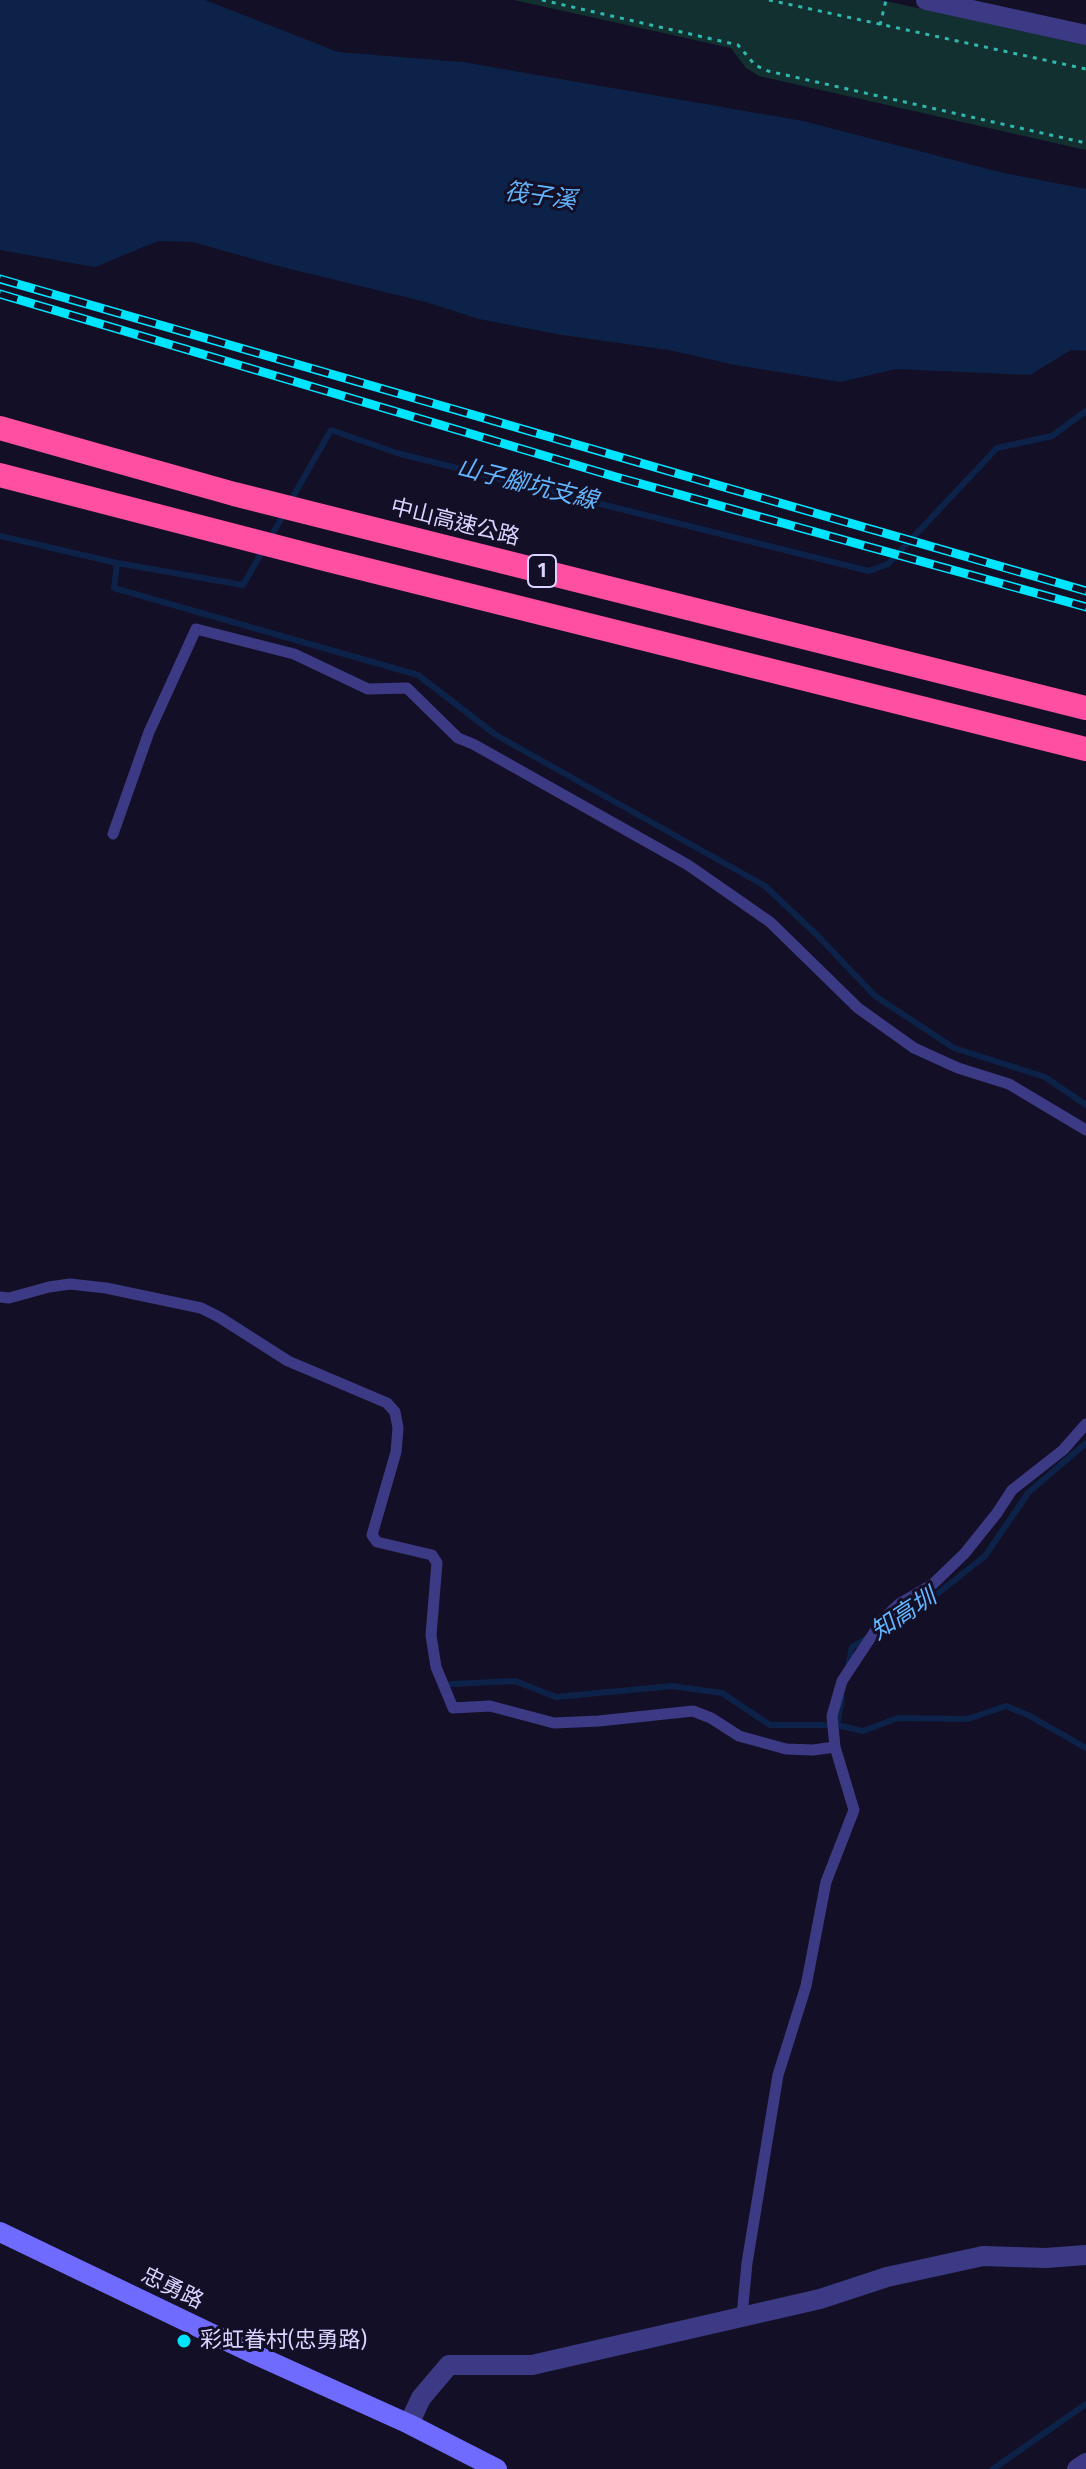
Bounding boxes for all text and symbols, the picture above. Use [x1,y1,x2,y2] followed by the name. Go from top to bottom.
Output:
[502,178,578,216] water label: 筏子溪
[454,454,600,516] water label: 山子腳坑支線
[388,494,522,552] street label: 中山高速公路
[528,555,556,587] road number: 1
[866,1583,942,1647] water label: 知高圳
[137,2263,207,2315] street label: 忠勇路
[200,2328,367,2354] place label: 彩虹眷村(忠勇路)
[175,2332,193,2350] marker: 彩虹眷村(忠勇路)

